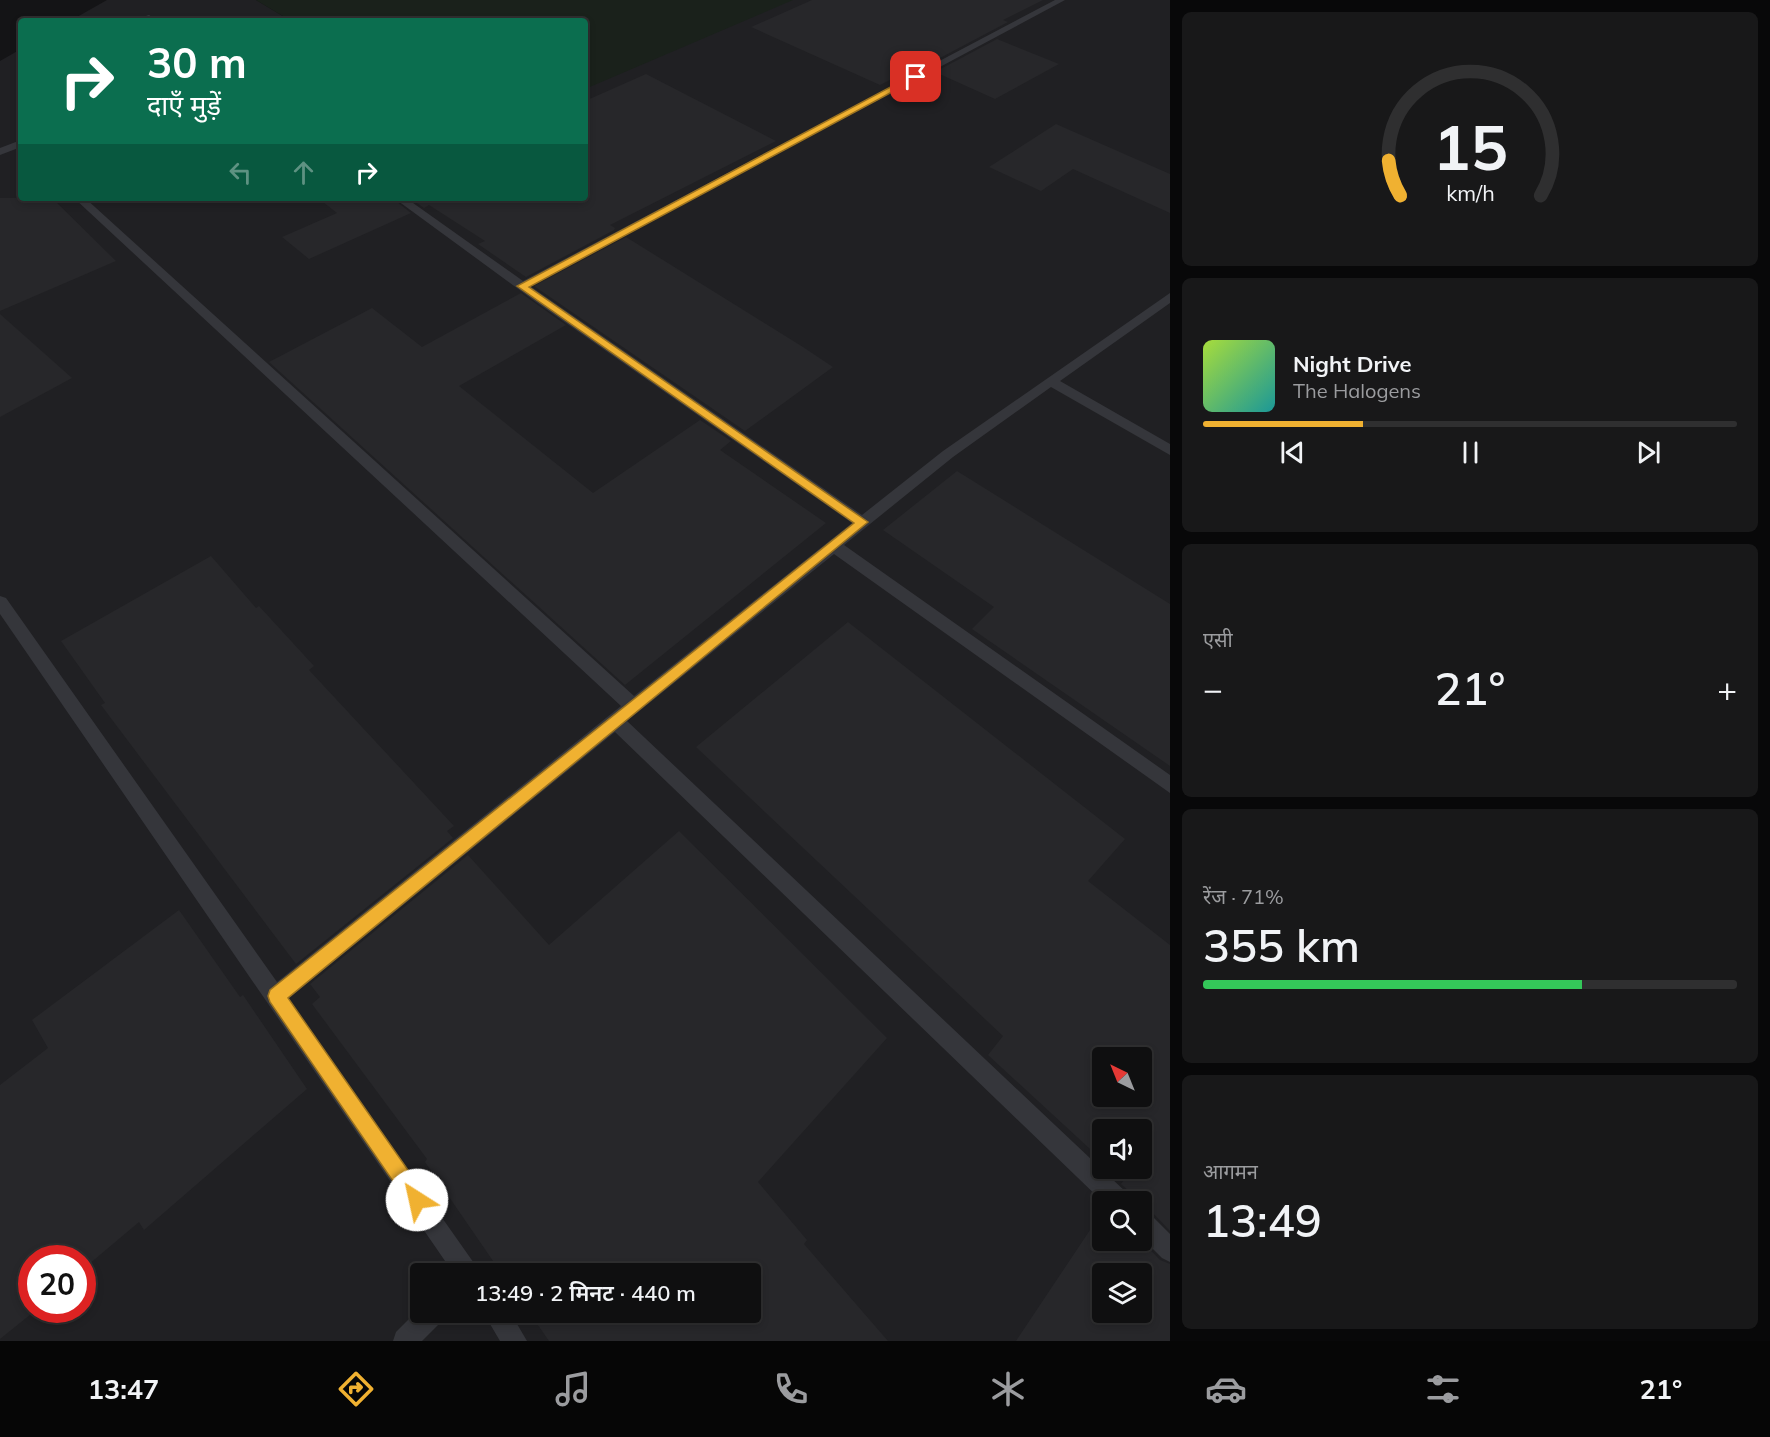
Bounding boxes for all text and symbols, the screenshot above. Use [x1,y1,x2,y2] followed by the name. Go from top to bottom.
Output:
[147,36,247,89] text: 30 m
[48,42,126,120] icon: right
[890,51,941,102] pin
[899,60,932,93] icon: arrive
[147,88,221,122] text: दाएँ मुड़ें
[1433,107,1507,186] text: 15
[224,156,257,189] icon: left
[287,156,320,189] icon: ahead
[350,156,383,189] icon: right
[1446,179,1494,206] text: km/h
[1293,350,1412,378] text: Night Drive
[1293,378,1421,403] text: The Halogens
[1276,436,1309,469] icon: previous
[1454,436,1487,469] icon: pause
[1632,436,1665,469] icon: next
[1203,627,1233,652] text: एसी
[1435,660,1505,716] text: 21°
[1203,668,1223,709] text: −
[1717,668,1737,709] text: +
[1203,884,1284,909] text: रेंज · 71%
[1203,917,1360,973] text: 355 km
[1092,1047,1152,1107] north arrow
[1092,1047,1152,1323] map controls
[1092,1119,1152,1179] button: sound
[1203,1159,1258,1184] text: आगमन
[385,1168,449,1232] position arrow
[1092,1191,1152,1251] button: search
[1203,1192,1322,1248] text: 13:49
[18,1245,96,1323] speed limit sign: 20
[1092,1263,1152,1323] button: layers
[475,1279,696,1307] text: 13:49 · 2 मिनट · 440 m
[335,1368,377,1410] icon: directions
[552,1368,594,1410] icon: music
[770,1368,812,1410] icon: phone
[987,1368,1029,1410] icon: climate
[1205,1368,1247,1410] icon: car
[1422,1368,1464,1410] icon: filters
[88,1372,159,1406] text: 13:47
[1640,1372,1682,1406] text: 21°

